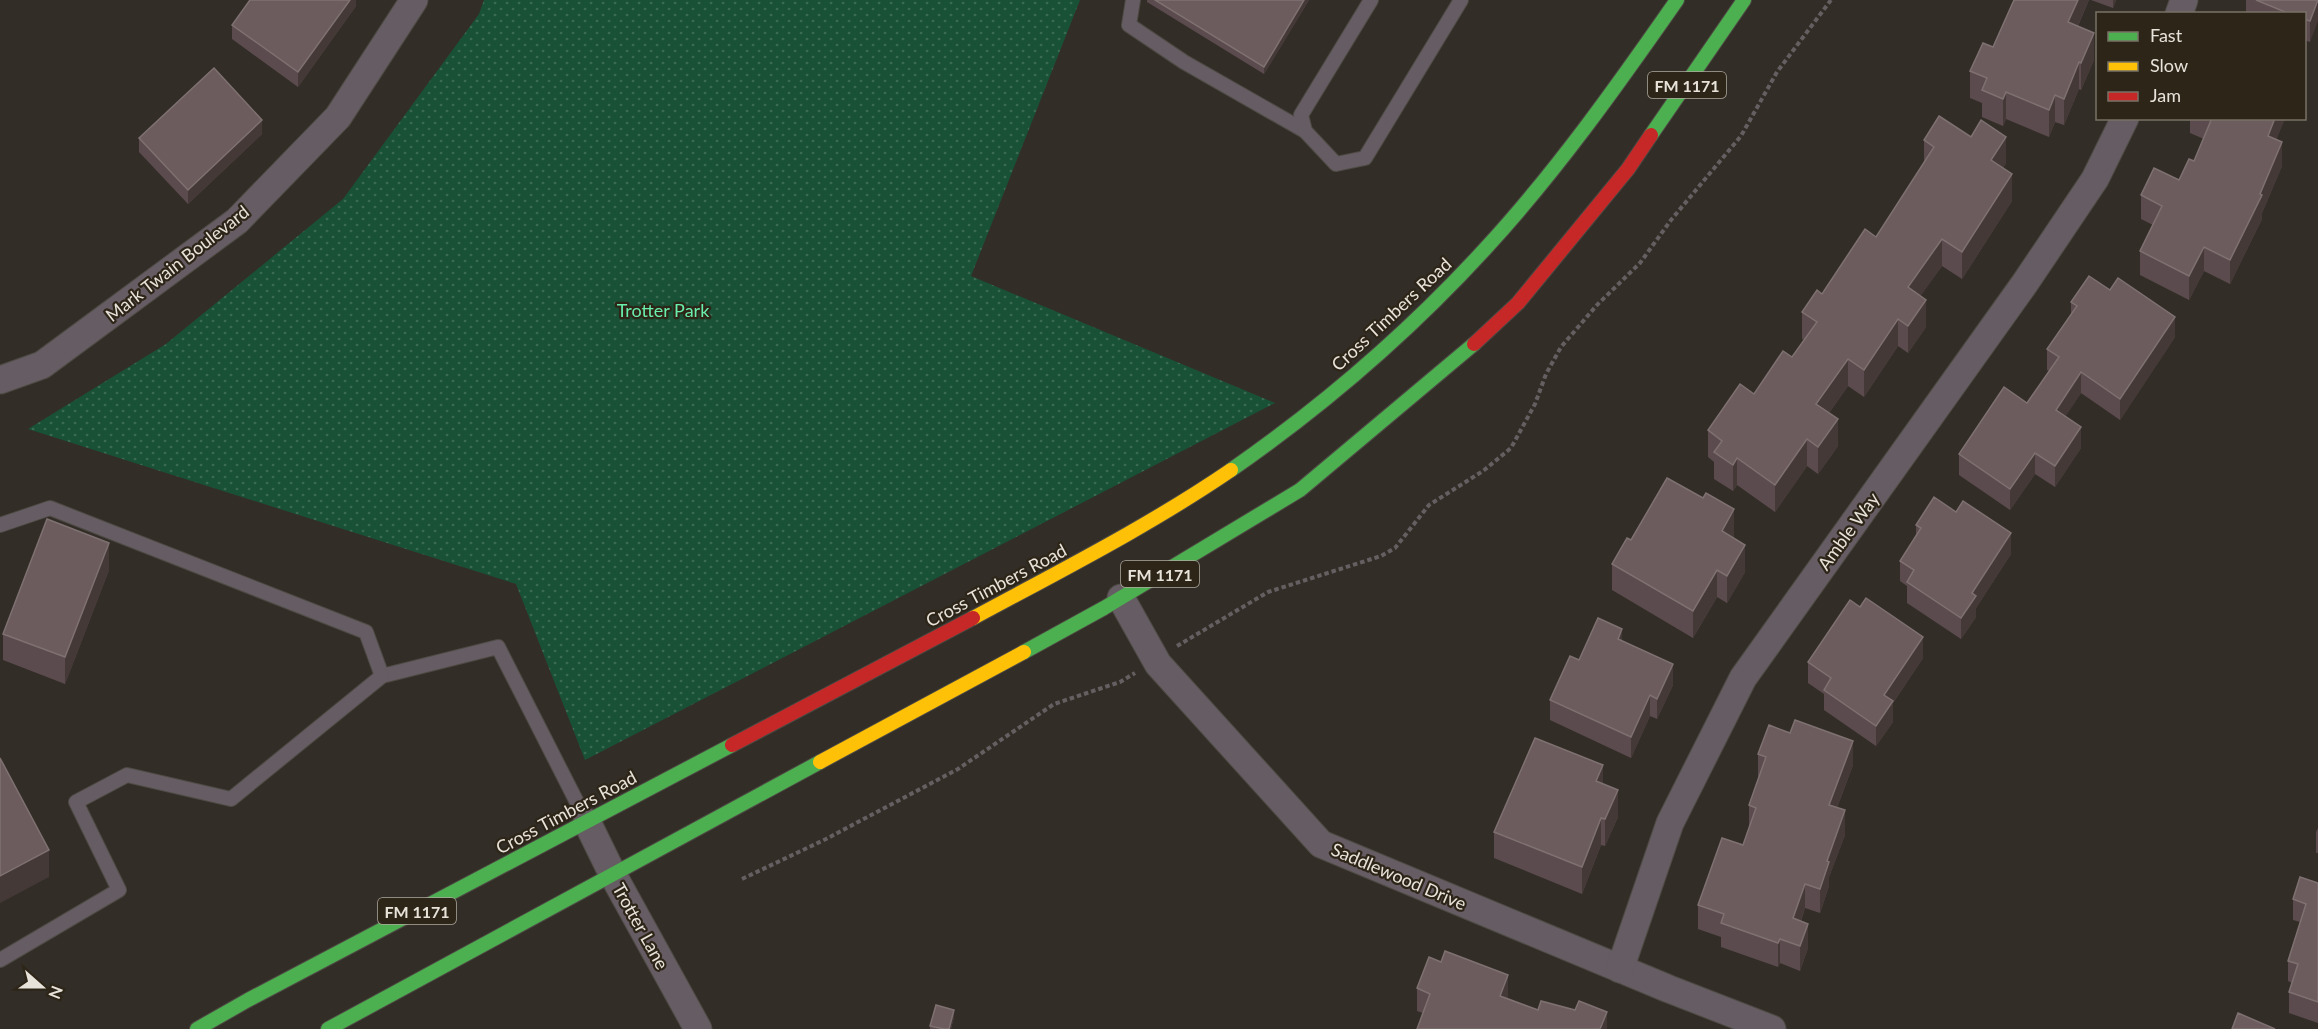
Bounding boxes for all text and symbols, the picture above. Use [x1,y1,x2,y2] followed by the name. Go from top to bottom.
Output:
[2096,12,2306,120] legend
[2150,24,2183,46] text: Fast
[2150,54,2188,76] text: Slow
[1648,72,1726,98] road number: FM 1171
[2150,84,2181,106] text: Jam
[101,200,253,326] street label: Mark Twain Boulevard
[1326,253,1456,375] street label: Cross Timbers Road
[617,299,710,321] park label: Trotter Park
[1812,487,1884,574] street label: Amble Way
[922,539,1070,631] street label: Cross Timbers Road
[1121,561,1199,587] road number: FM 1171
[492,766,640,858] street label: Cross Timbers Road
[1328,838,1470,914] street label: Saddlewood Drive
[608,879,674,973] street label: Trotter Lane
[378,898,456,924] road number: FM 1171
[12,957,72,1017] north arrow
[45,983,68,1002] text: N

